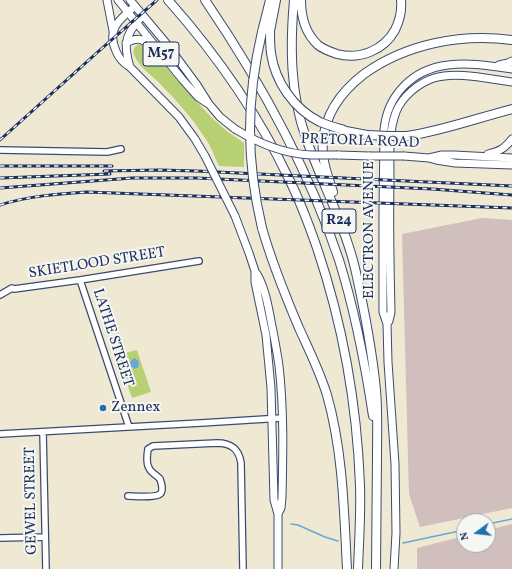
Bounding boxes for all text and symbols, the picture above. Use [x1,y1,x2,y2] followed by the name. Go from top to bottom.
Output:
[143,42,179,66] road number: M57
[300,131,420,153] street label: PRETORIA ROAD
[361,161,379,299] street label: ELECTRON AVENUE
[322,209,356,233] road number: R24
[27,244,167,284] street label: SKIETLOOD STREET
[88,287,136,389] street label: LATHE STREET
[111,399,160,417] place label: Zennex
[98,403,108,413] marker: Zennex
[22,447,42,555] street label: GEWEL STREET
[456,513,496,553] north arrow
[457,530,473,542] text: N

